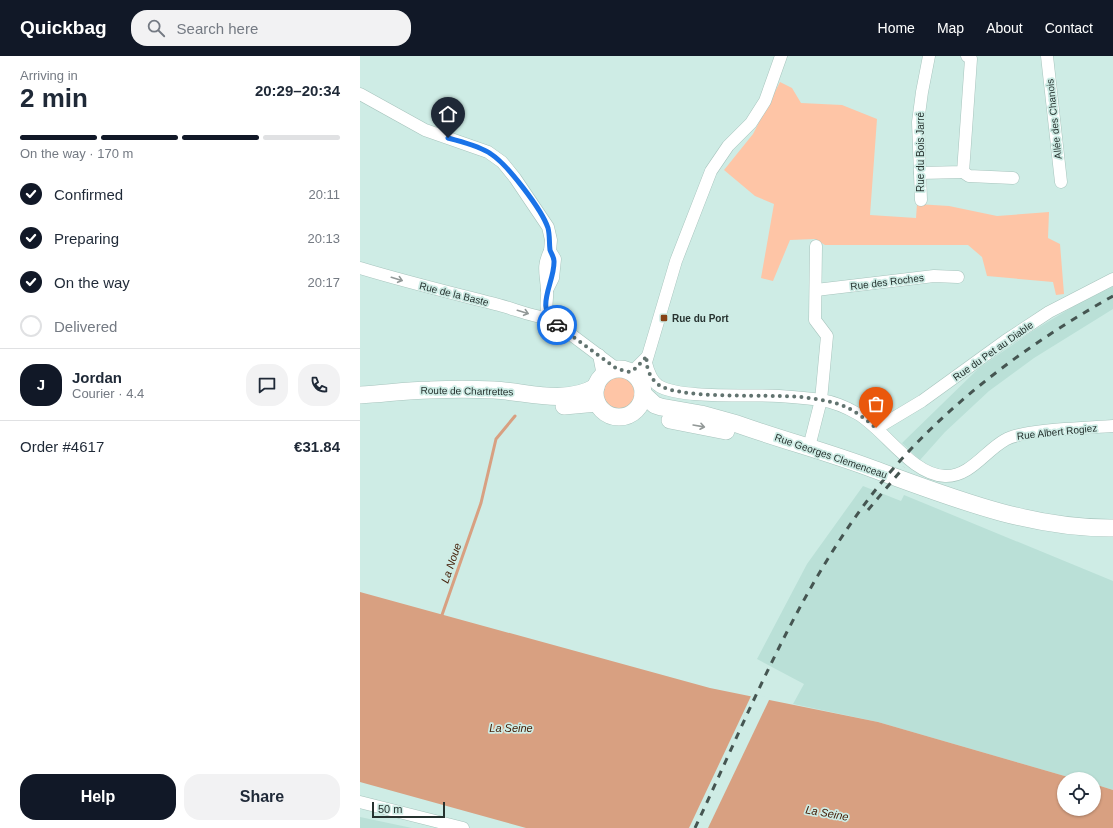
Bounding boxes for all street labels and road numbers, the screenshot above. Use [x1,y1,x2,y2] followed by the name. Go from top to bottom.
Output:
[1044,78,1064,160] street label: Allée des Chanois
[915,112,926,192] street label: Rue du Bois Jarré
[850,272,924,292] street label: Rue des Roches
[418,280,490,308] street label: Rue de la Baste
[951,319,1035,383] street label: Rue du Pet au Diable
[420,385,514,397] street label: Route de Chartrettes
[1016,422,1098,442] street label: Rue Albert Rogiez
[773,432,889,480] street label: Rue Georges Clemenceau

